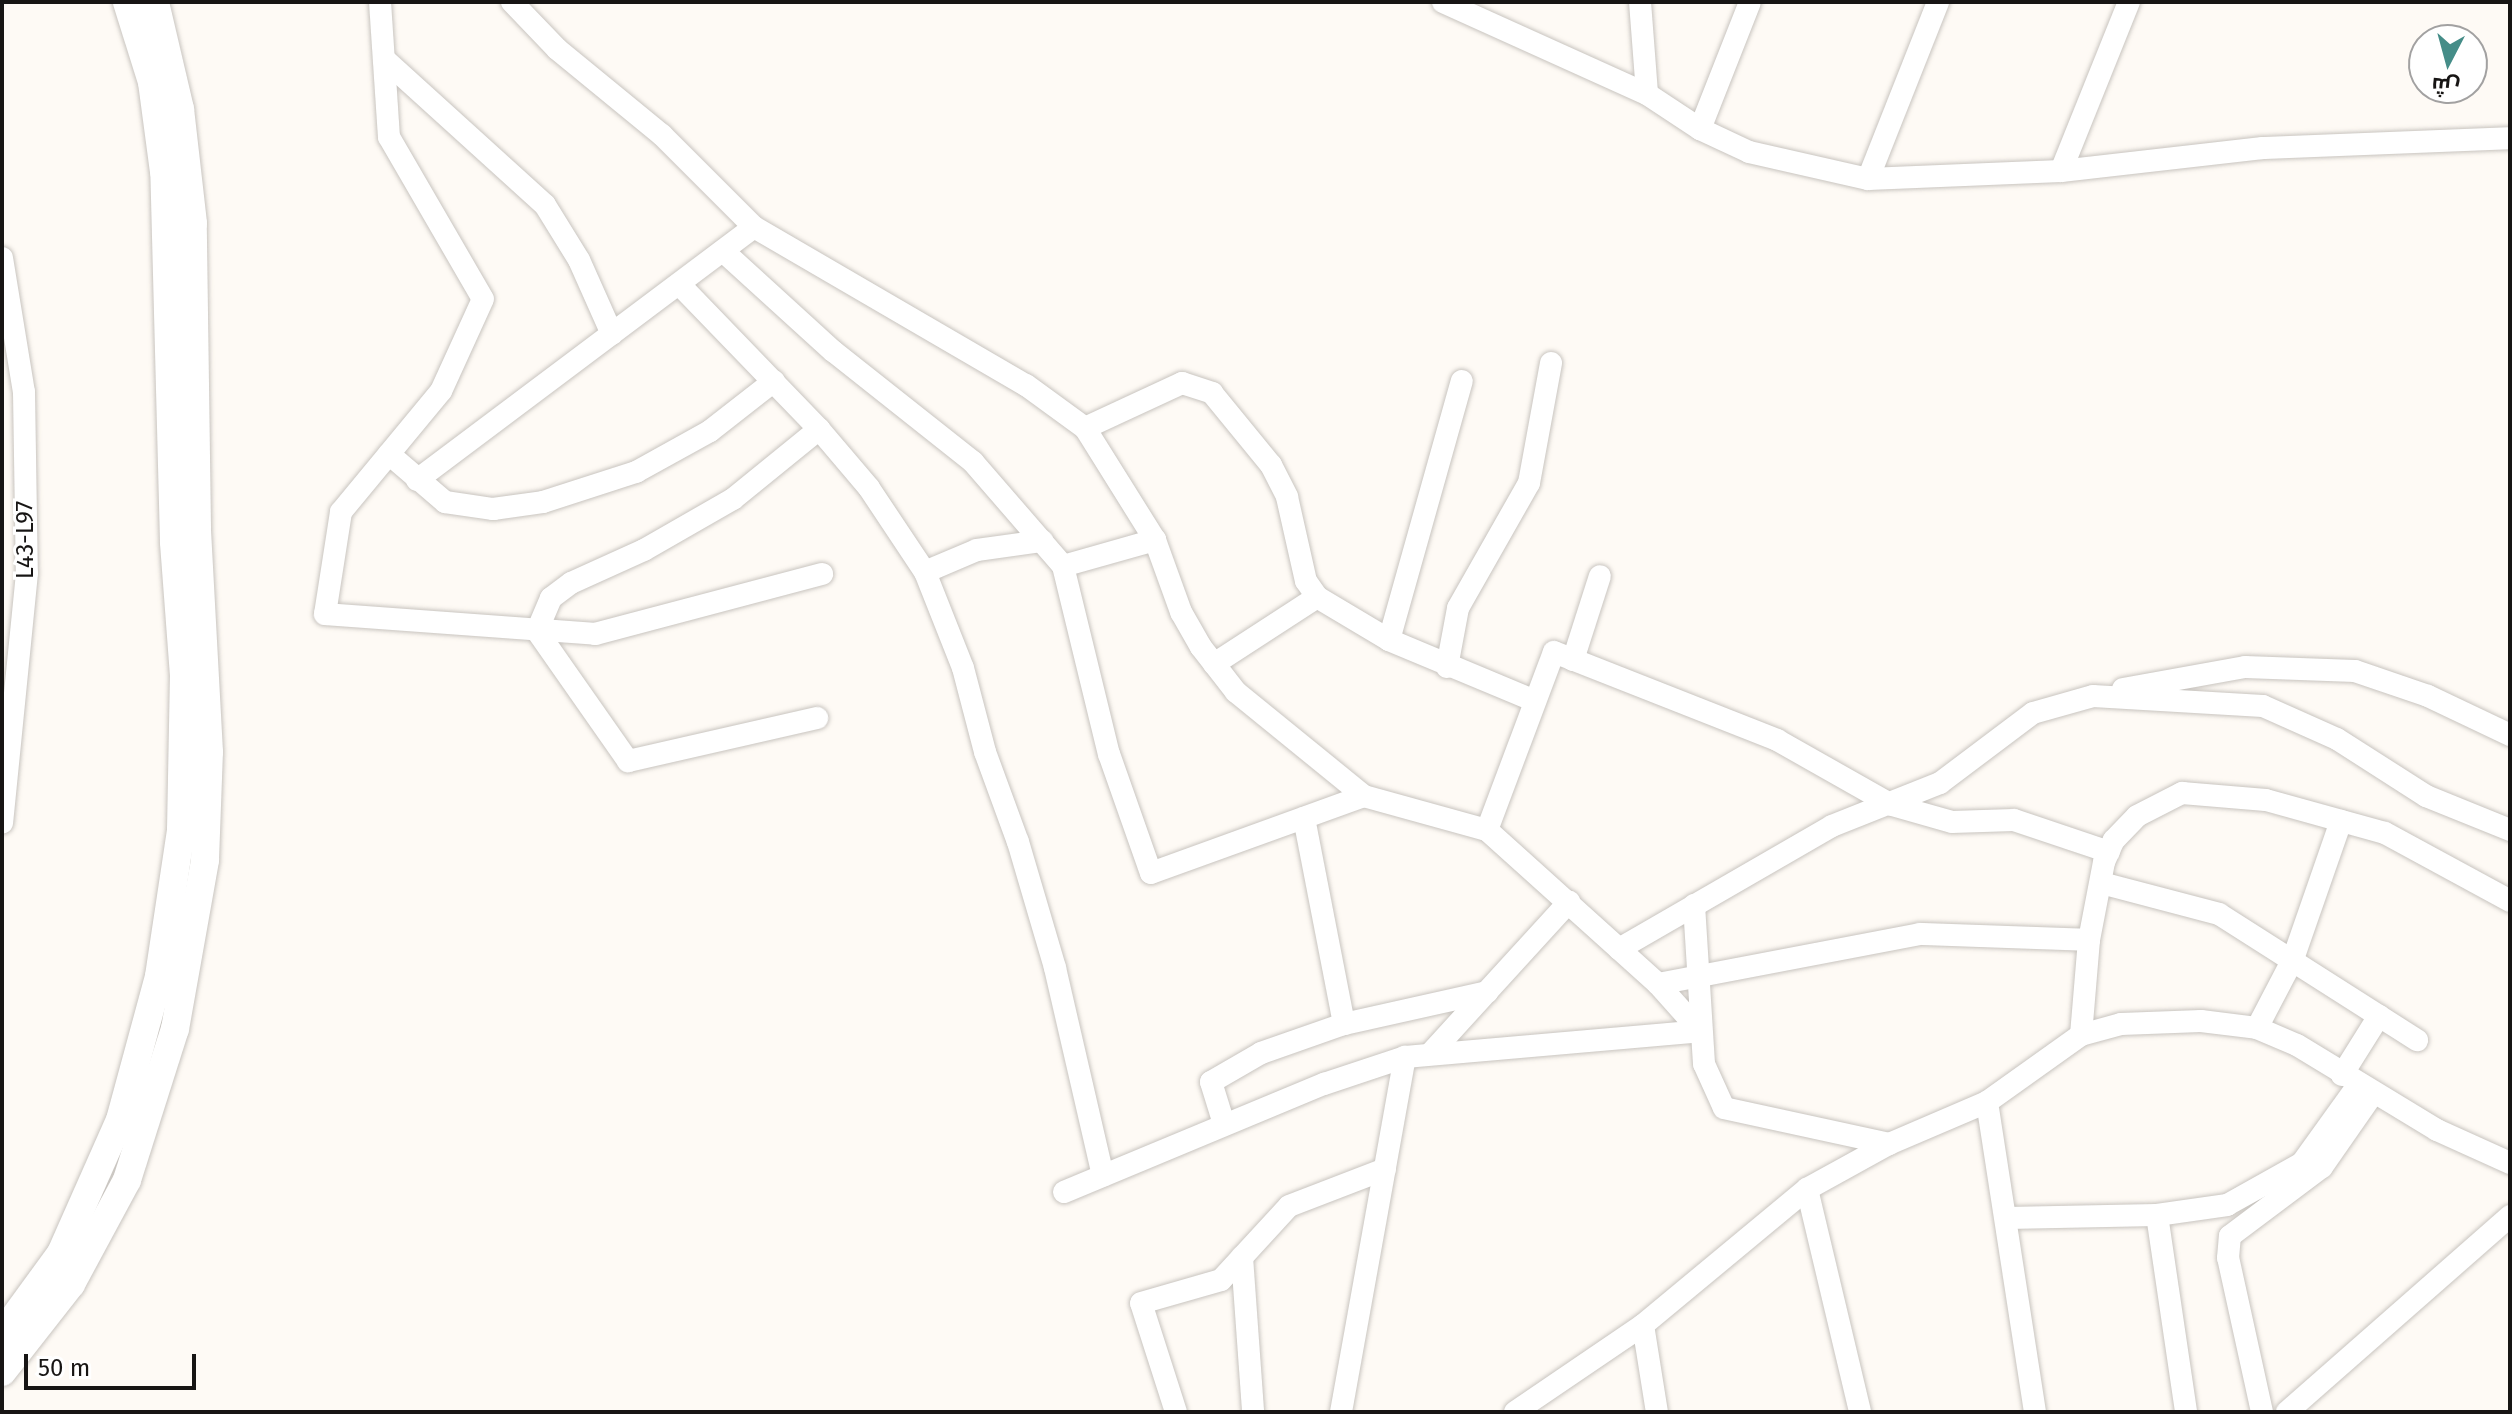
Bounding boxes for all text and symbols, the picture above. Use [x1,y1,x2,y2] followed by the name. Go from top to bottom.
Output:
[2408,24,2488,104] north arrow
[2430,71,2461,101] text: ش
[12,501,40,579] street label: L43-L97
[28,1338,200,1388] scale bar
[38,1354,90,1382] text: 50 m

